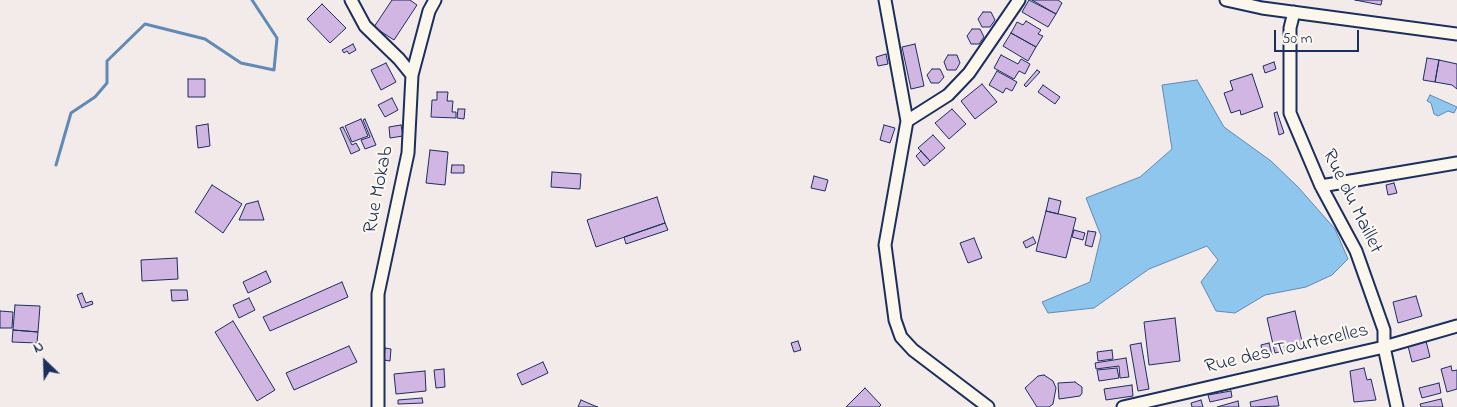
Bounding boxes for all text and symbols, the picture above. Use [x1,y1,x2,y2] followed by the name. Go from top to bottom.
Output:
[1277,20,1362,52] scale bar
[1282,28,1312,50] text: 50 m
[360,144,400,236] street label: Rue Mokab
[1315,146,1387,258] street label: Rue du Maillet
[1203,320,1371,380] street label: Rue des Tourterelles
[30,336,47,359] text: N
[20,337,70,387] north arrow

